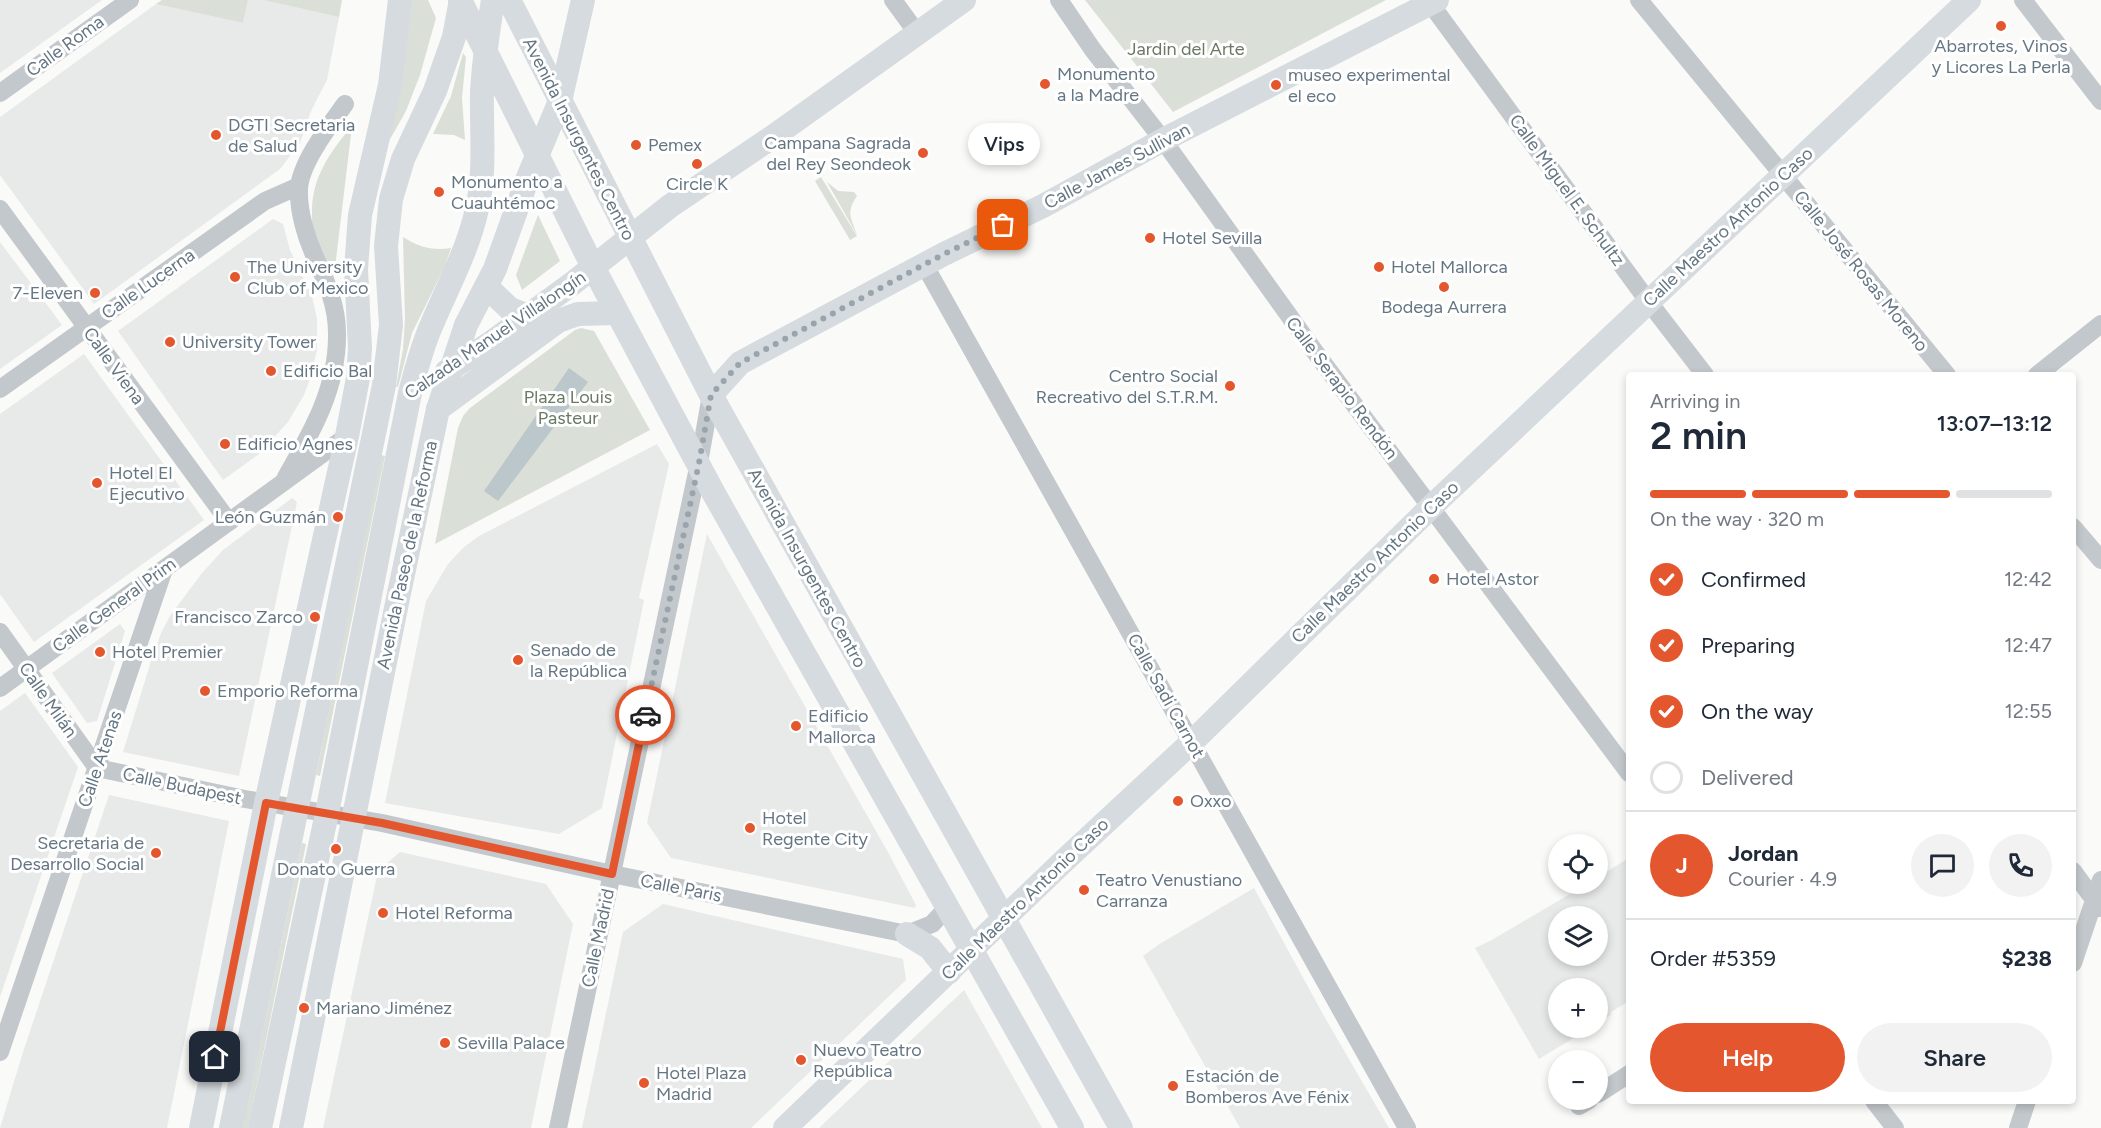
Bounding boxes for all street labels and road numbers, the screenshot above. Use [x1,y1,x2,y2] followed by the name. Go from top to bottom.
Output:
[22,10,108,82] street label: Calle Roma
[518,34,640,244] street label: Avenida Insurgentes Centro
[1505,110,1629,270] street label: Calle Miguel E. Schultz
[1040,118,1194,214] street label: Calle James Sullivan
[1638,142,1818,312] street label: Calle Maestro Antonio Caso
[1789,186,1933,356] street label: Calle José Rosas Moreno
[97,244,199,324] street label: Calle Lucerna
[400,266,590,404] street label: Calzada Manuel Villalongín
[1281,313,1403,463] street label: Calle Serapio Rendón
[79,323,149,409] street label: Calle Viena
[372,439,442,671] street label: Avenida Paseo de la Reforma
[743,464,871,672] street label: Avenida Insurgentes Centro
[1287,476,1463,648] street label: Calle Maestro Antonio Caso
[48,553,180,657] street label: Calle General Prim
[1123,630,1209,762] street label: Calle Sadi Carnot
[14,658,82,742] street label: Calle Milán
[73,708,127,810] street label: Calle Atenas
[121,763,244,809] street label: Calle Budapest
[937,813,1113,985] street label: Calle Maestro Antonio Caso
[638,869,724,907] street label: Calle Paris
[577,887,619,989] street label: Calle Madrid

